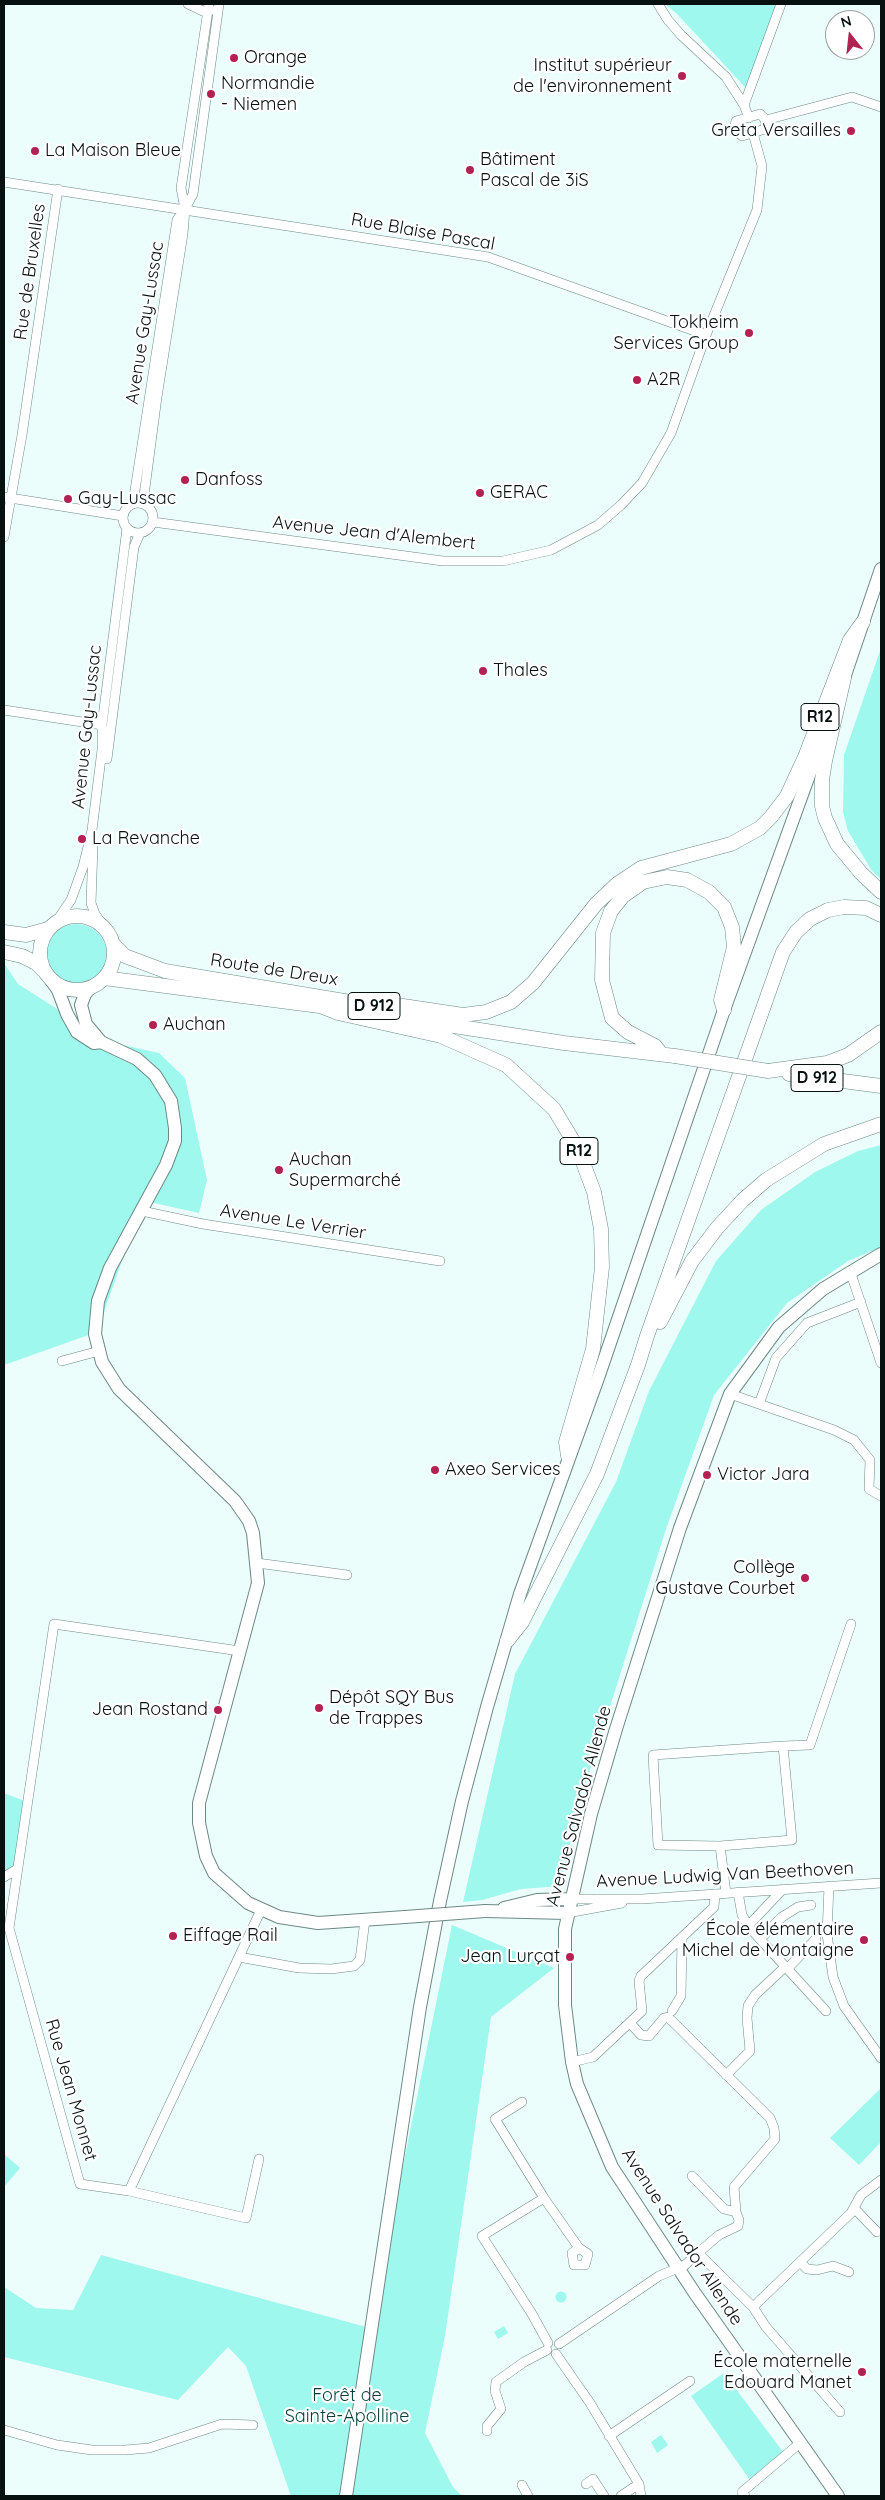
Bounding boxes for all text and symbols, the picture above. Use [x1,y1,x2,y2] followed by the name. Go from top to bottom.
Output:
[825,10,875,60] north arrow
[839,11,854,32] text: N
[244,47,307,69] place label: Orange
[228,52,240,64] marker: Orange
[513,55,672,98] place label: Institut supérieur de l'environnement
[676,70,688,82] marker: Institut supérieur de l'environnement
[221,73,315,116] place label: Normandie - Niemen
[205,88,217,100] marker: Normandie - Niemen
[711,120,841,142] place label: Greta Versailles
[845,125,857,137] marker: Greta Versailles
[45,140,181,162] place label: La Maison Bleue
[29,145,41,157] marker: La Maison Bleue
[480,149,589,192] place label: Bâtiment Pascal de 3iS
[464,164,476,176] marker: Bâtiment Pascal de 3iS
[10,202,50,342] street label: Rue de Bruxelles
[349,209,497,255] street label: Rue Blaise Pascal
[121,240,169,406] street label: Avenue Gay-Lussac
[614,312,739,354] place label: Tokheim Services Group
[743,327,755,339] marker: Tokheim Services Group
[647,369,681,391] place label: A2R
[631,374,643,386] marker: A2R
[195,469,263,491] place label: Danfoss
[179,474,191,486] marker: Danfoss
[490,482,548,504] place label: GERAC
[474,487,486,499] marker: GERAC
[78,488,176,510] place label: Gay-Lussac
[62,493,74,505] marker: Gay-Lussac
[271,512,477,554] street label: Avenue Jean d'Alembert
[68,644,106,810] street label: Avenue Gay-Lussac
[493,660,548,682] place label: Thales
[477,665,489,677] marker: Thales
[801,704,839,730] road number: R12
[92,828,200,850] place label: La Revanche
[76,833,88,845] marker: La Revanche
[209,949,339,991] street label: Route de Dreux
[348,992,400,1019] road number: D 912
[163,1014,226,1036] place label: Auchan
[147,1019,159,1031] marker: Auchan
[791,1064,843,1092] road number: D 912
[560,1138,598,1164] road number: R12
[289,1149,401,1192] place label: Auchan Supermarché
[273,1164,285,1176] marker: Auchan Supermarché
[218,1200,368,1244] street label: Avenue Le Verrier
[445,1459,561,1481] place label: Axeo Services
[429,1464,441,1476] marker: Axeo Services
[717,1464,810,1486] place label: Victor Jara
[701,1469,713,1481] marker: Victor Jara
[656,1557,795,1600] place label: Collège Gustave Courbet
[799,1572,811,1584] marker: Collège Gustave Courbet
[329,1687,454,1730] place label: Dépôt SQY Bus de Trappes
[92,1699,208,1721] place label: Jean Rostand
[313,1702,325,1714] marker: Dépôt SQY Bus de Trappes
[542,1703,616,1909] street label: Avenue Salvador Allende
[212,1704,224,1716] marker: Jean Rostand
[596,1857,854,1893] street label: Avenue Ludwig Van Beethoven
[682,1919,854,1962] place label: École élémentaire Michel de Montaigne
[183,1925,278,1947] place label: Eiffage Rail
[167,1930,179,1942] marker: Eiffage Rail
[858,1934,870,1946] marker: École élémentaire Michel de Montaigne
[460,1946,560,1968] place label: Jean Lurçat
[564,1951,576,1963] marker: Jean Lurçat
[40,2016,102,2164] street label: Rue Jean Monnet
[617,2144,747,2330] street label: Avenue Salvador Allende
[713,2351,852,2394] place label: École maternelle Edouard Manet
[856,2366,868,2378] marker: École maternelle Edouard Manet
[285,2385,409,2428] park label: Forêt de Sainte-Apolline

